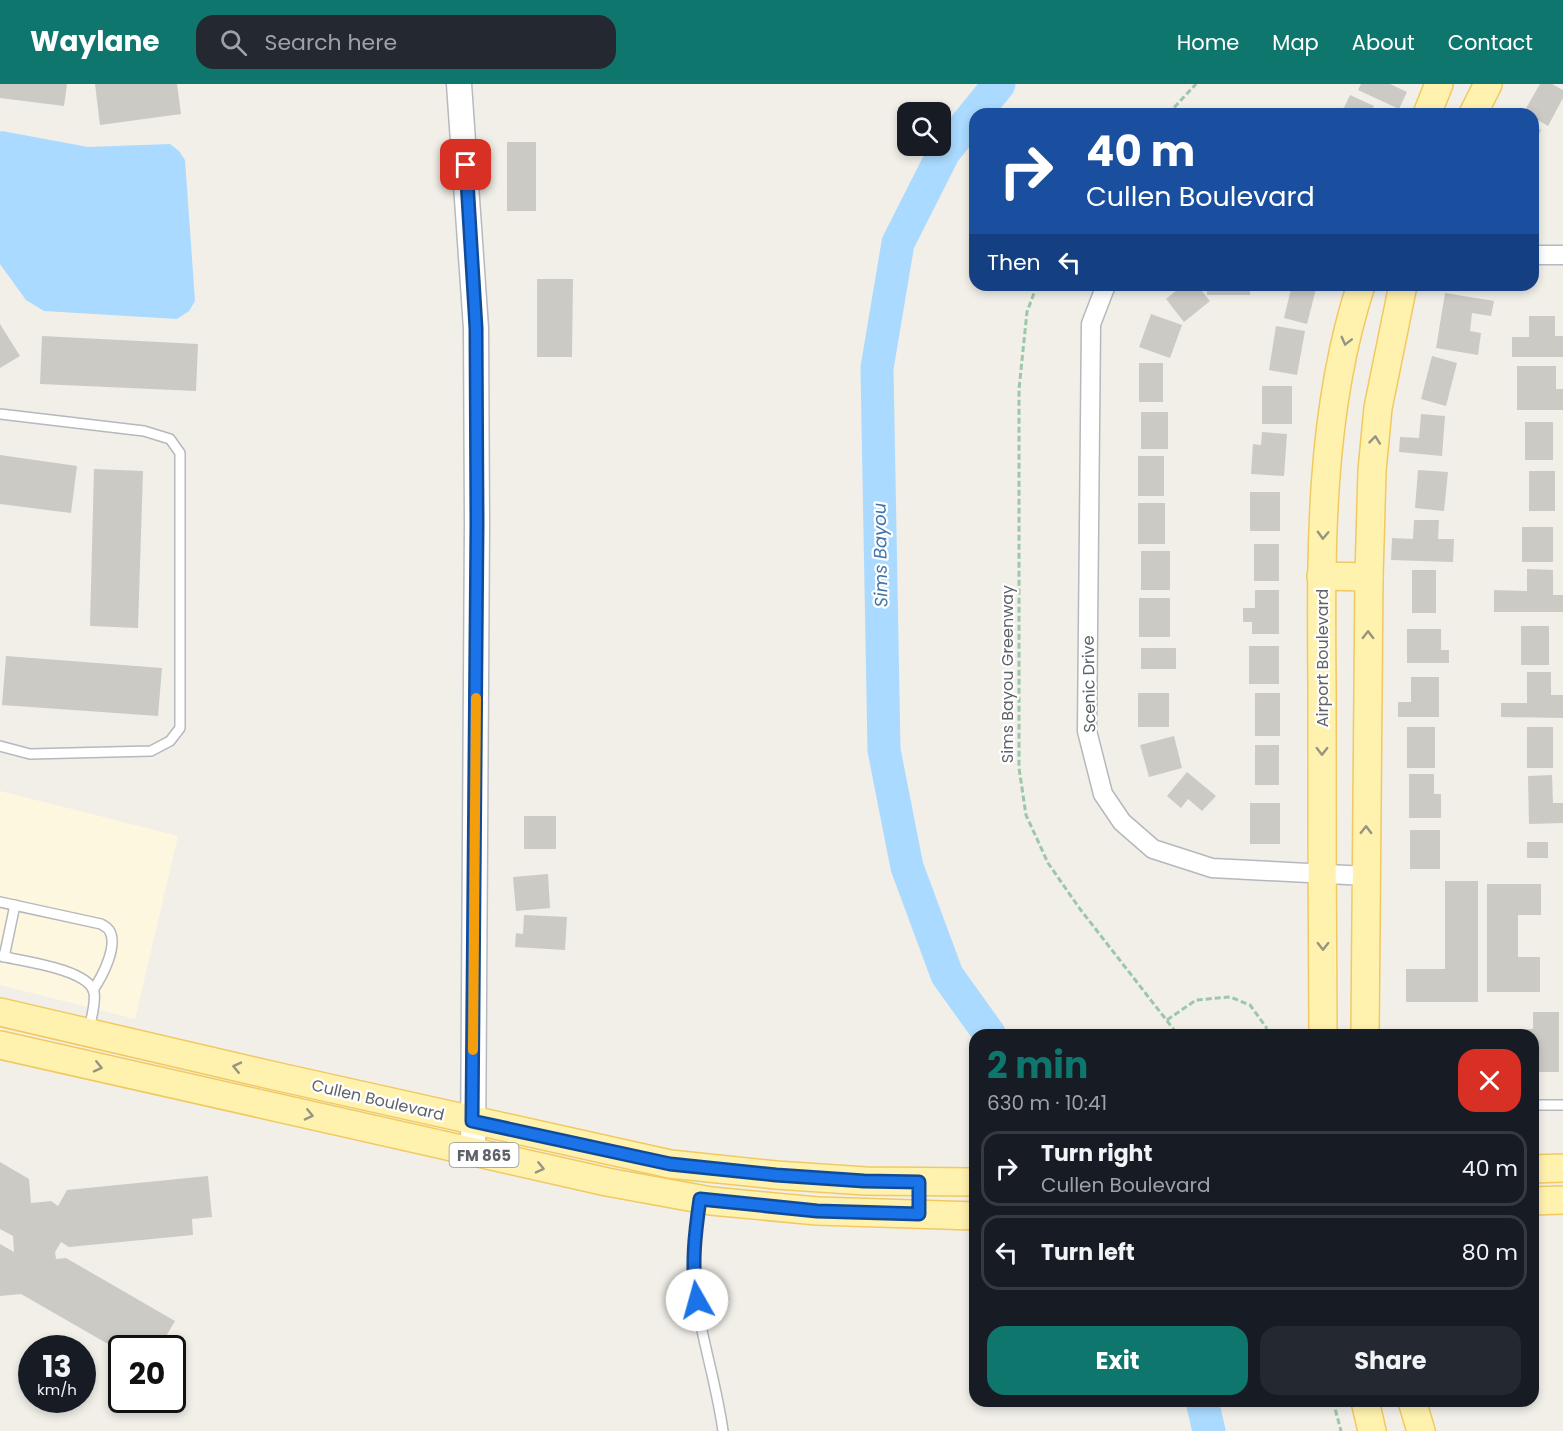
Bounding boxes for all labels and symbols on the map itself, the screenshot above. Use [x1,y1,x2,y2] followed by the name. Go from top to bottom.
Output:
[440,139,491,190] pin
[1340,336,1353,346] one-way arrow
[1368,435,1381,444] one-way arrow
[867,502,893,608] water label: Sims Bayou
[1317,530,1330,539] one-way arrow
[996,585,1019,763] street label: Sims Bayou Greenway
[1311,589,1334,727] street label: Airport Boulevard
[1362,630,1374,639] one-way arrow
[1077,635,1101,733] street label: Scenic Drive
[1316,746,1328,755] one-way arrow
[1360,825,1372,834] one-way arrow
[1316,941,1329,950] one-way arrow
[93,1060,103,1073] one-way arrow
[233,1062,243,1075] one-way arrow
[309,1074,447,1126] street label: Cullen Boulevard
[303,1108,313,1121] one-way arrow
[450,1143,518,1167] road number: FM 865
[535,1160,545,1173] one-way arrow
[665,1268,729,1332] position arrow
[108,1335,186,1413] speed limit sign: 20

